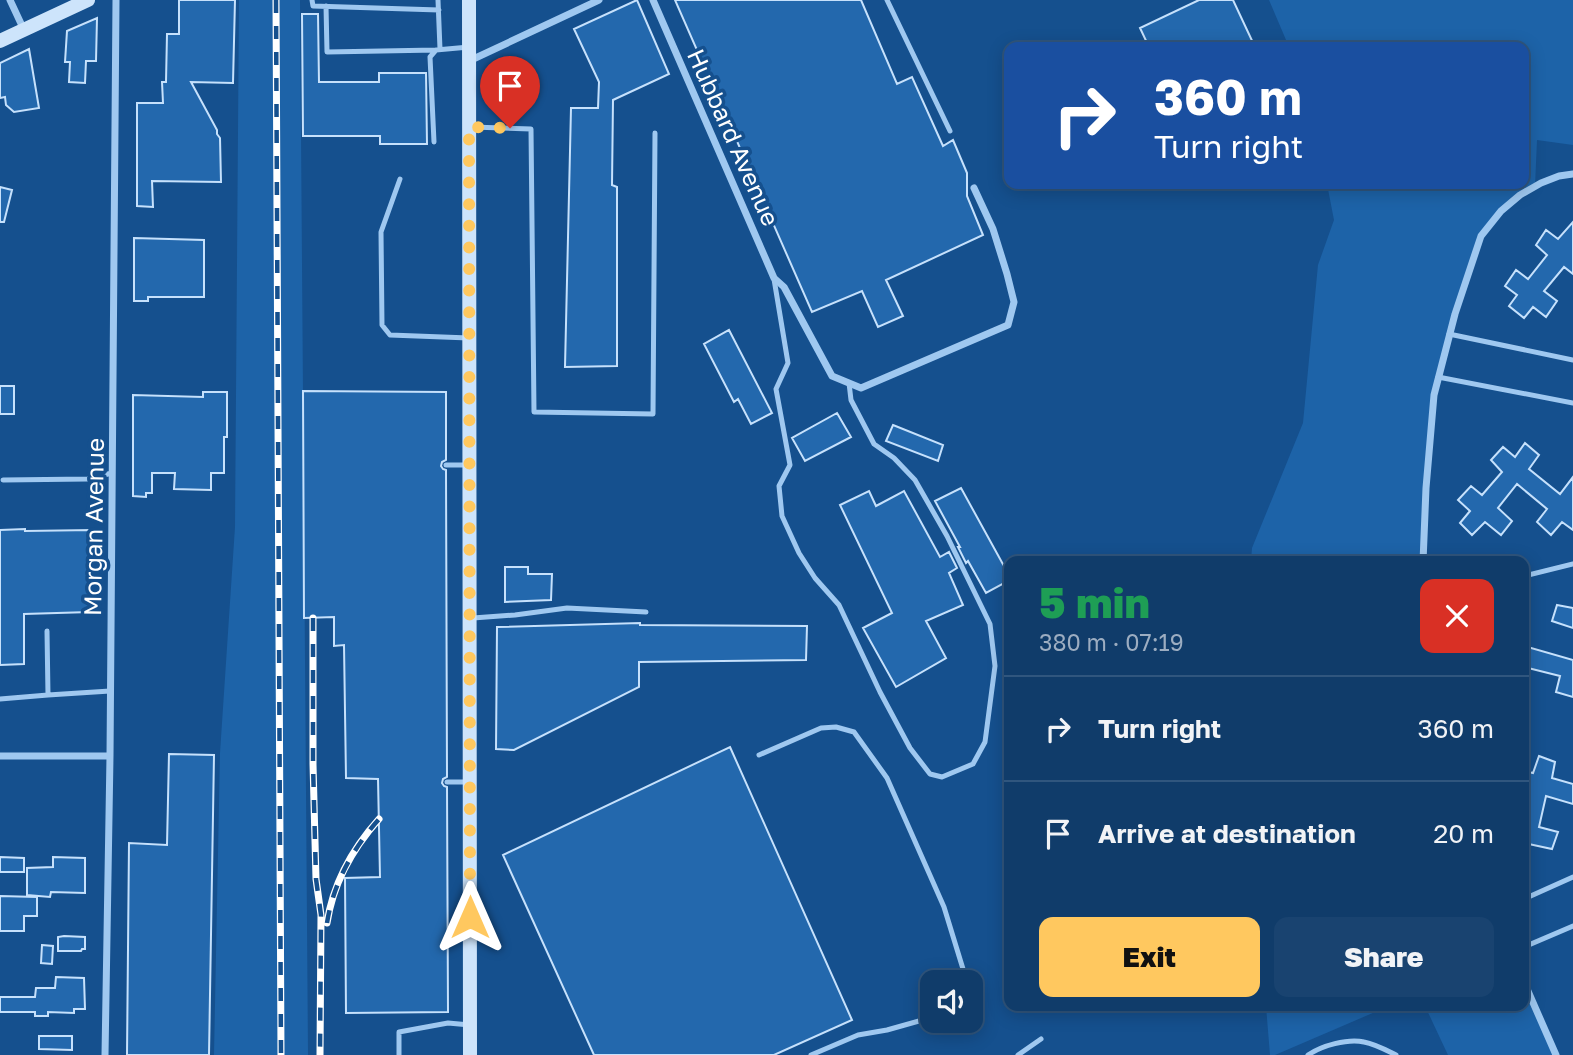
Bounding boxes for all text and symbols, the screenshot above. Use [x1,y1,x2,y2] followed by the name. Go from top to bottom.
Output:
[682,44,786,230] street label: Hubbard Avenue
[480,56,540,128] pin
[491,67,529,105] icon: arrive
[1154,67,1302,126] text: 360 m
[1039,70,1130,161] icon: right
[1154,127,1303,165] text: Turn right
[77,438,109,616] street label: Morgan Avenue
[1039,577,1150,627] text: 5 min
[1420,579,1494,653] button: close
[1039,628,1184,656] text: 380 m · 07:19
[1039,710,1077,748] icon: right
[1098,713,1221,744] text: Turn right
[1417,713,1494,744] text: 360 m
[1039,815,1077,853] icon: arrive
[1098,818,1356,849] text: Arrive at destination
[1433,818,1494,849] text: 20 m
[433,880,507,954] position arrow
[1039,917,1260,997] button: Exit
[1274,917,1494,997] button: Share
[920,970,983,1033] map controls
[920,970,983,1033] button: sound

